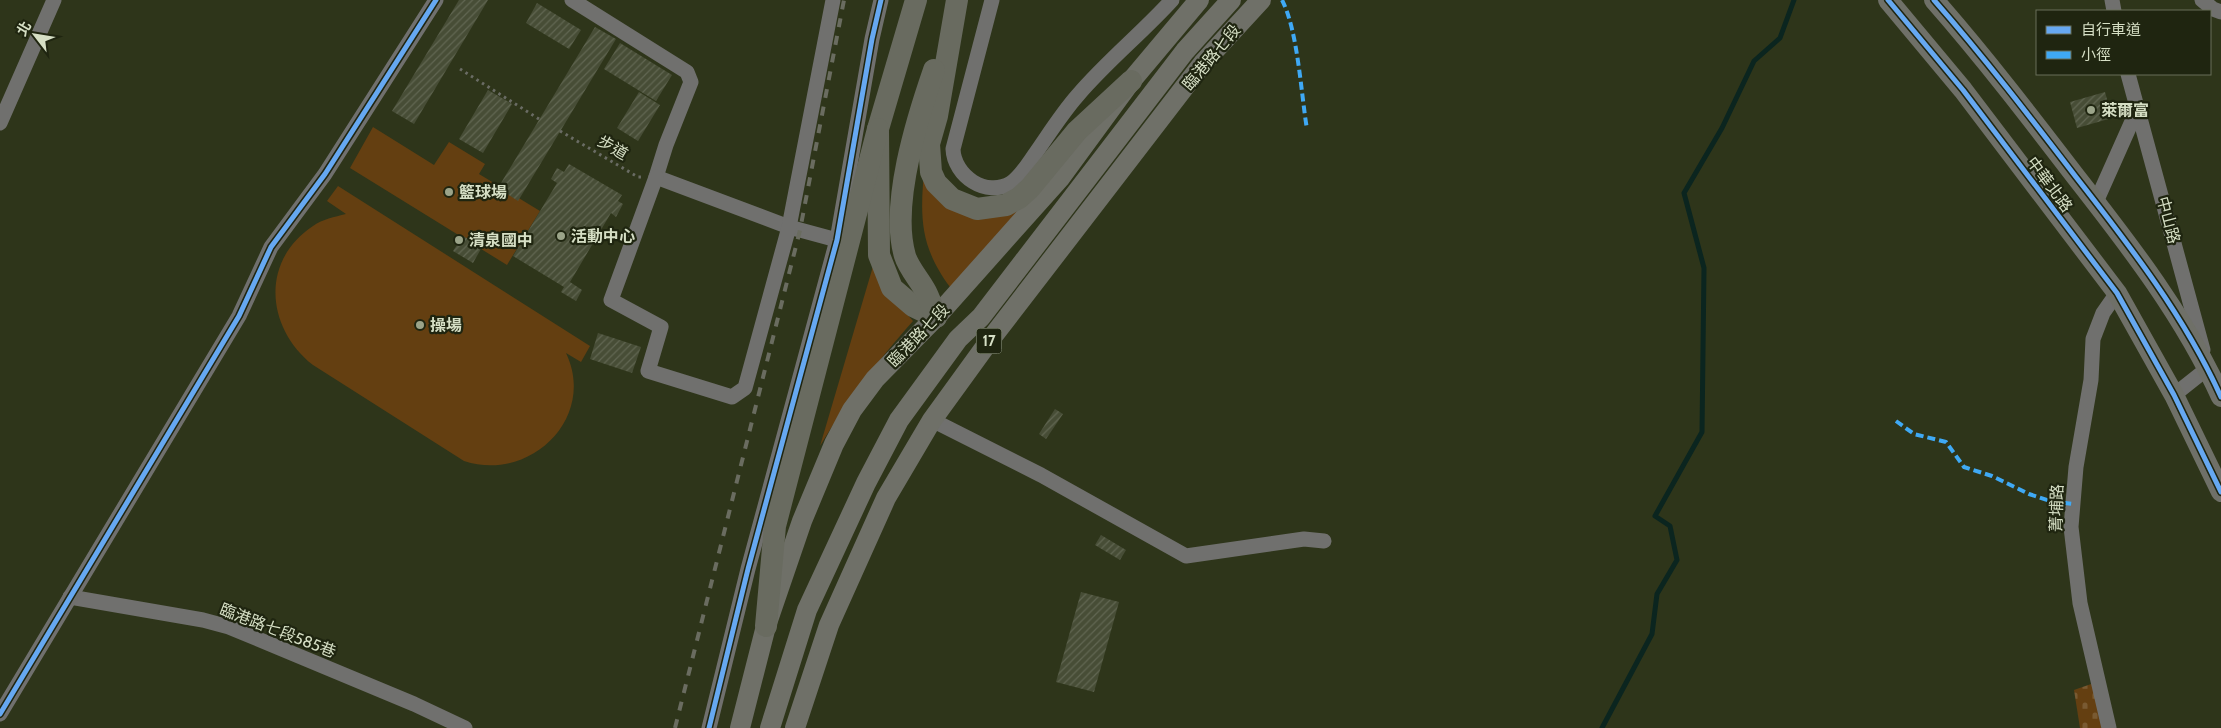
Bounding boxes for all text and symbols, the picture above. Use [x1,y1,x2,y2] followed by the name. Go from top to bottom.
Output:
[10,10,60,60] north arrow
[2036,10,2211,75] legend
[13,18,35,39] text: 北
[1178,21,1244,94] street label: 臨港路七段
[2081,21,2141,39] text: 自行車道
[2081,46,2111,64] text: 小徑
[2101,101,2149,120] place label: 萊爾富
[2085,104,2097,116] marker: 萊爾富
[594,131,631,164] street label: 步道
[2023,153,2076,216] street label: 中華北路
[459,183,507,202] place label: 籃球場
[443,186,455,198] marker: 籃球場
[2153,194,2184,246] street label: 中山路
[571,227,635,246] place label: 活動中心
[555,230,567,242] marker: 活動中心
[469,231,533,250] place label: 清泉國中
[453,234,465,246] marker: 清泉國中
[884,300,953,371] street label: 臨港路七段
[430,316,462,335] place label: 操場
[414,319,426,331] marker: 操場
[976,328,1002,354] road number: 17
[2046,484,2067,532] street label: 菁埔路
[217,600,339,661] street label: 臨港路七段585巷

